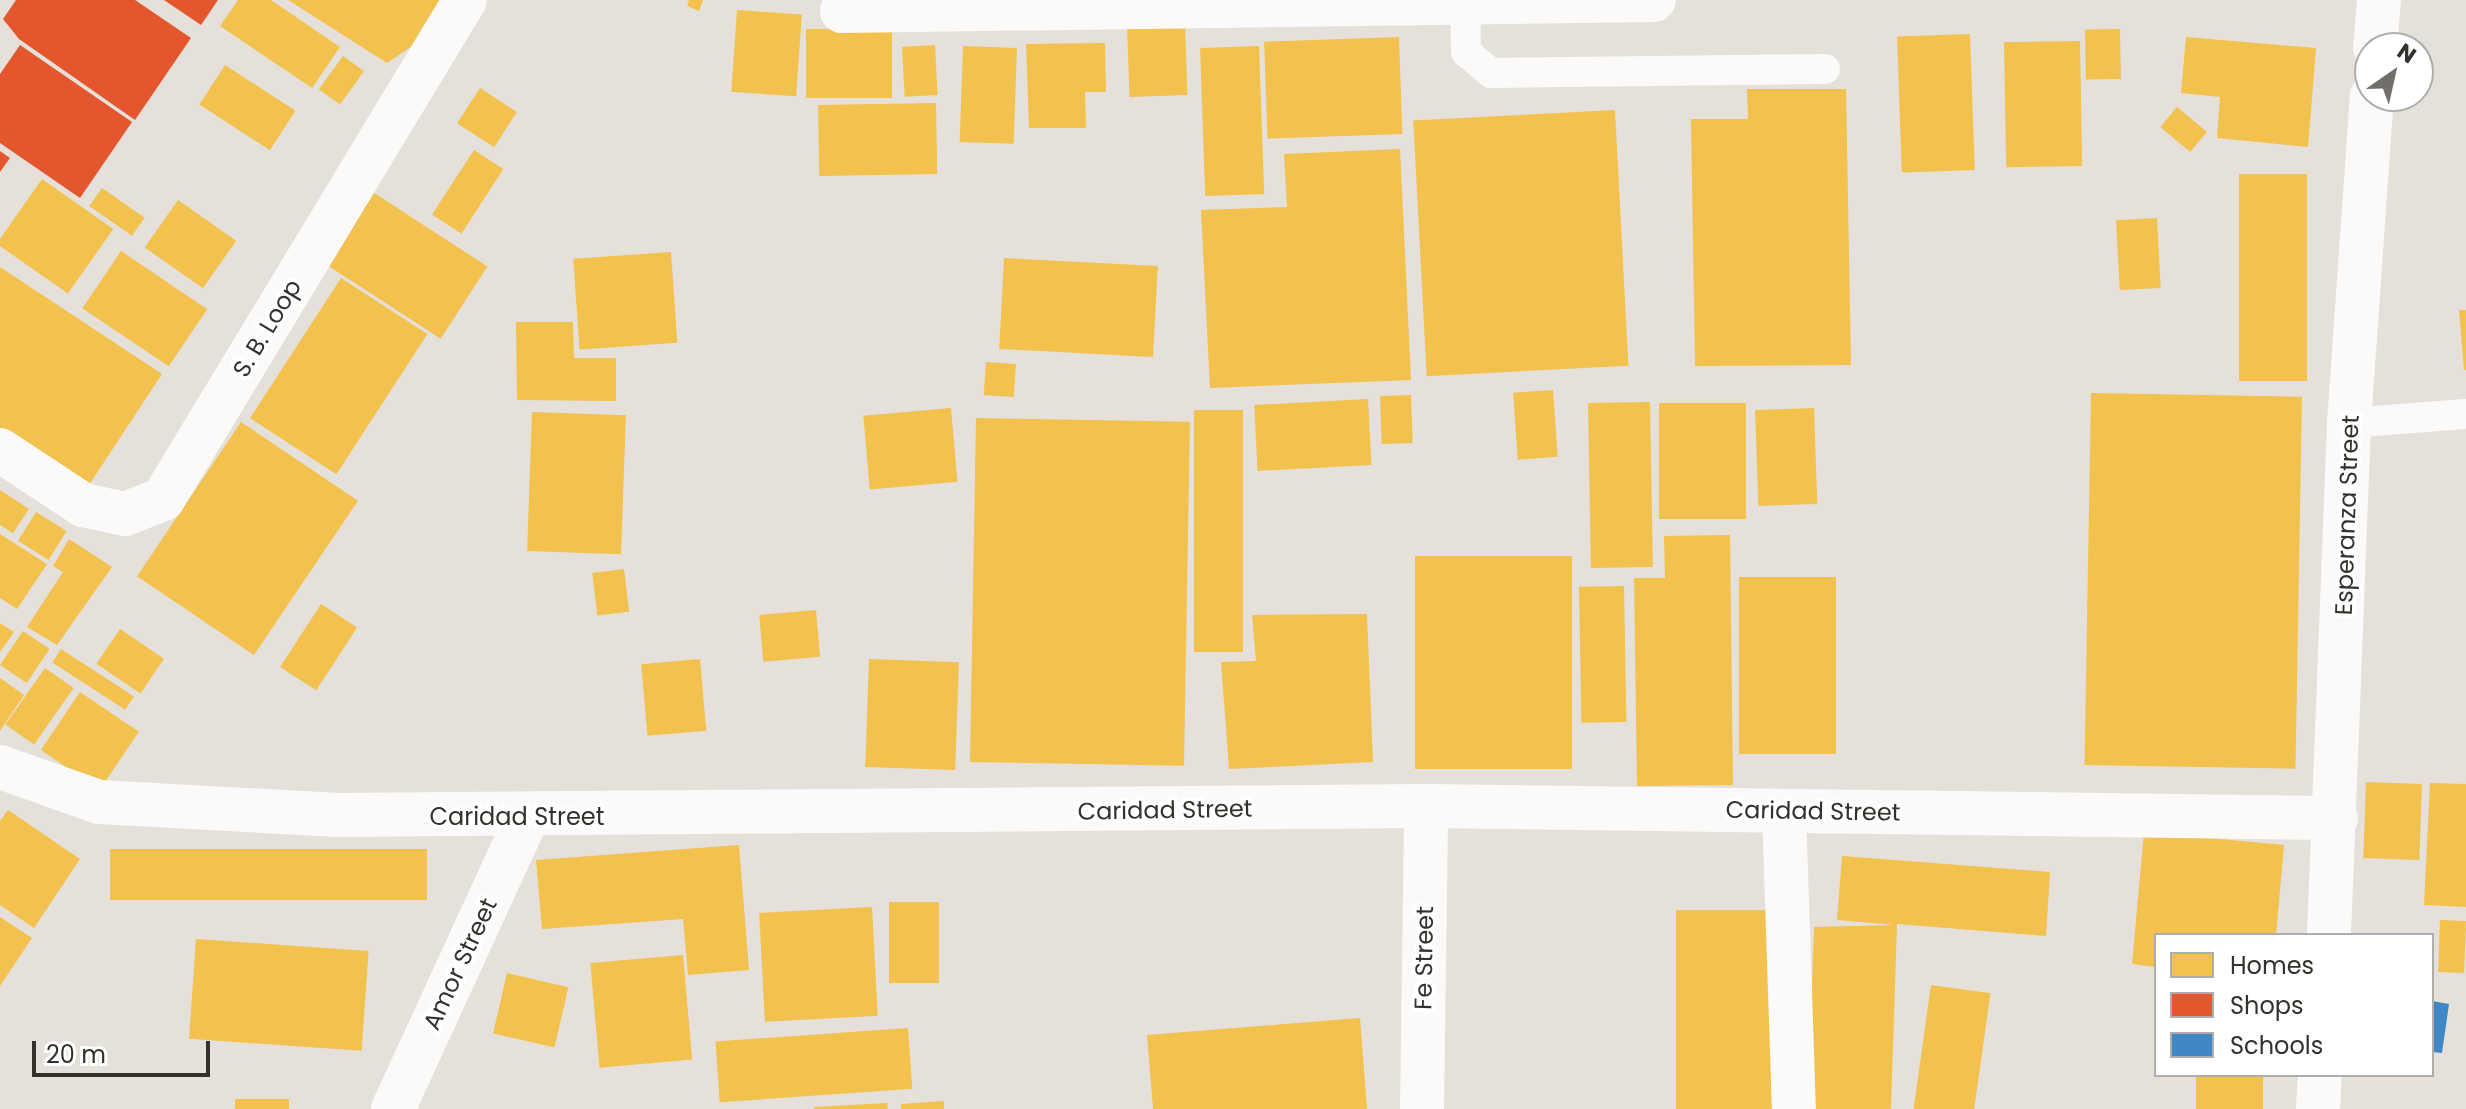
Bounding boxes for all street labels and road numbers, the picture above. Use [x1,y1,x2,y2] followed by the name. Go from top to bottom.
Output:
[227,274,307,382] street label: S. B. Loop
[2329,414,2365,616] street label: Esperanza Street
[1077,794,1253,826] street label: Caridad Street
[1725,795,1901,827] street label: Caridad Street
[430,803,604,831] street label: Caridad Street
[417,894,503,1034] street label: Amor Street
[1409,906,1439,1010] street label: Fe Street

